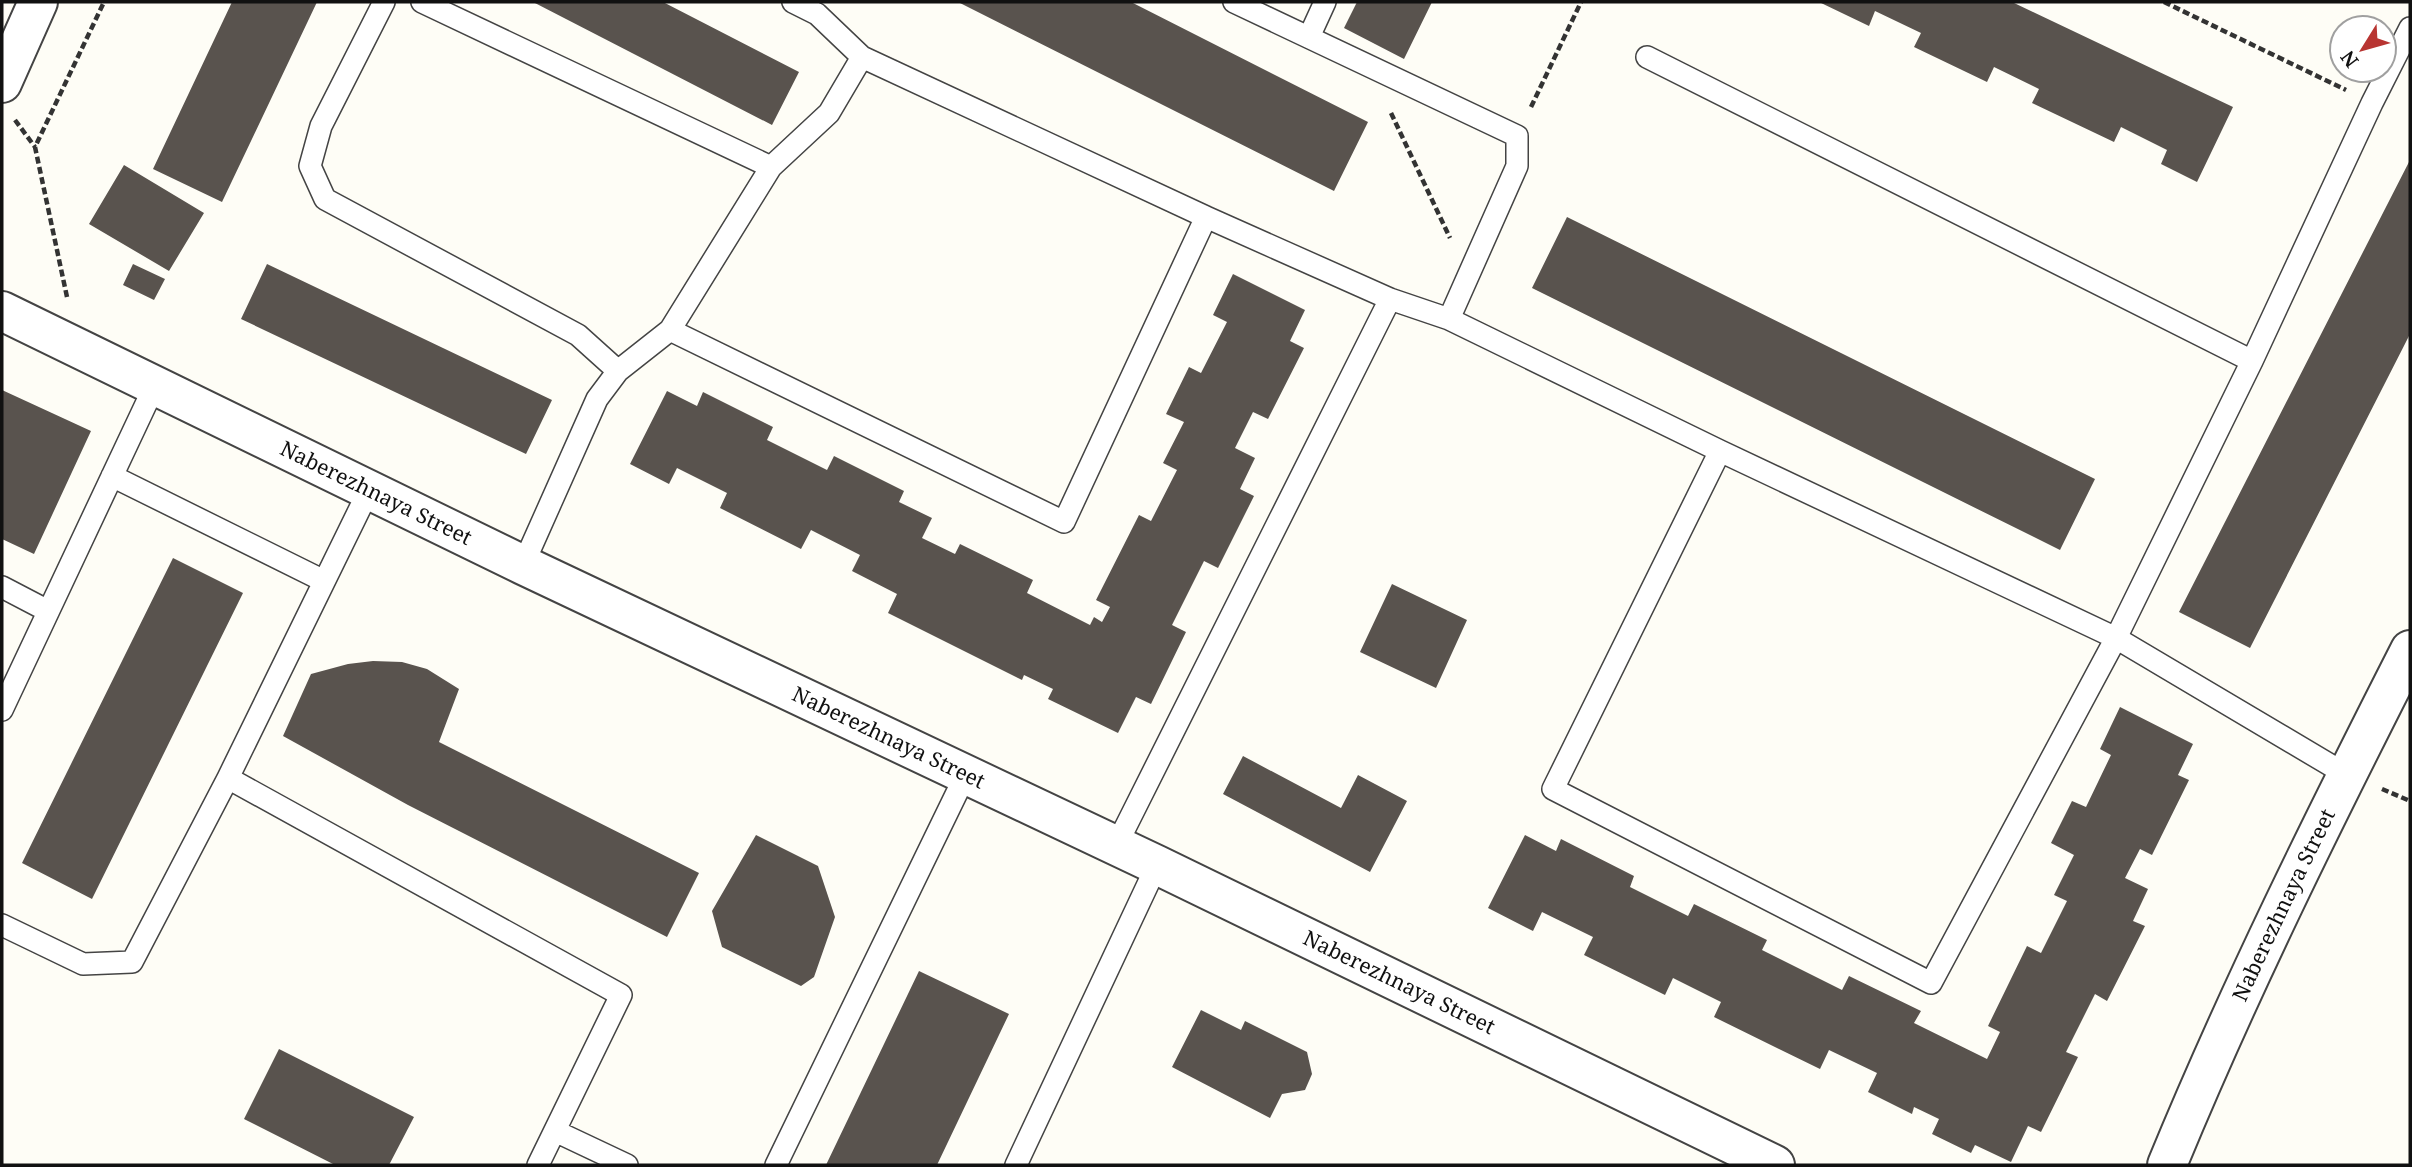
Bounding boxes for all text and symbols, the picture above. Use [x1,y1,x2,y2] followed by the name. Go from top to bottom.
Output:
[2328,14,2398,84] north arrow
[2335,45,2364,73] text: N
[276,434,477,551] street label: Naberezhnaya Street
[788,679,990,795] street label: Naberezhnaya Street
[2225,804,2341,1005] street label: Naberezhnaya Street
[1299,923,1500,1040] street label: Naberezhnaya Street

